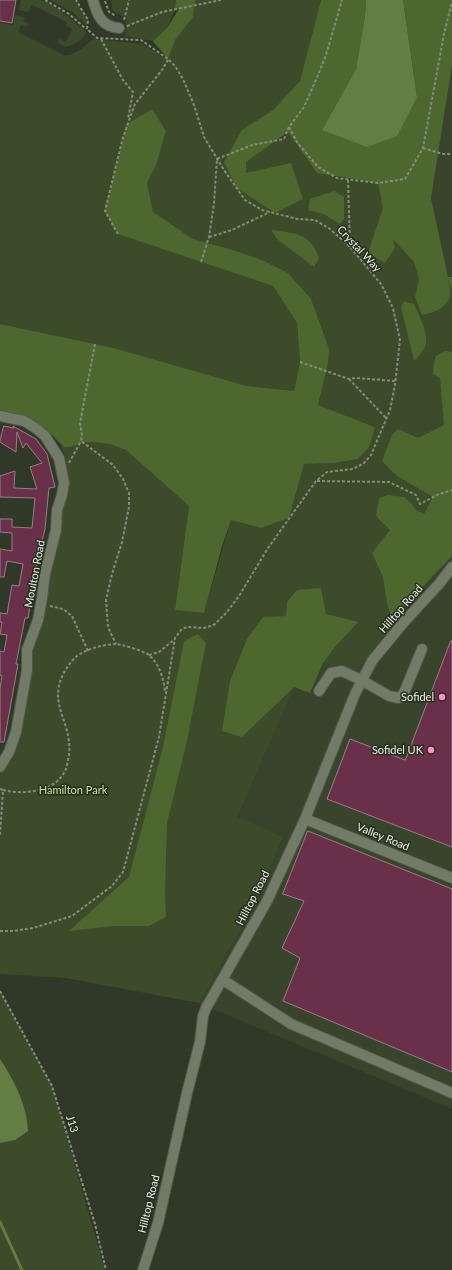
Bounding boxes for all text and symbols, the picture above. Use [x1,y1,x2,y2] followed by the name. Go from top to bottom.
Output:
[334,223,384,275] street label: Crystal Way
[22,539,48,609] street label: Moulton Road
[376,582,426,636] street label: Hilltop Road
[401,690,434,704] place label: Sofidel
[437,692,447,702] marker: Sofidel
[372,743,423,757] place label: Sofidel UK
[426,745,436,755] marker: Sofidel UK
[39,783,107,797] park label: Hamilton Park
[355,820,411,854] street label: Valley Road
[234,868,272,928] street label: Hilltop Road
[63,1114,81,1134] street label: J13
[135,1173,163,1235] street label: Hilltop Road

